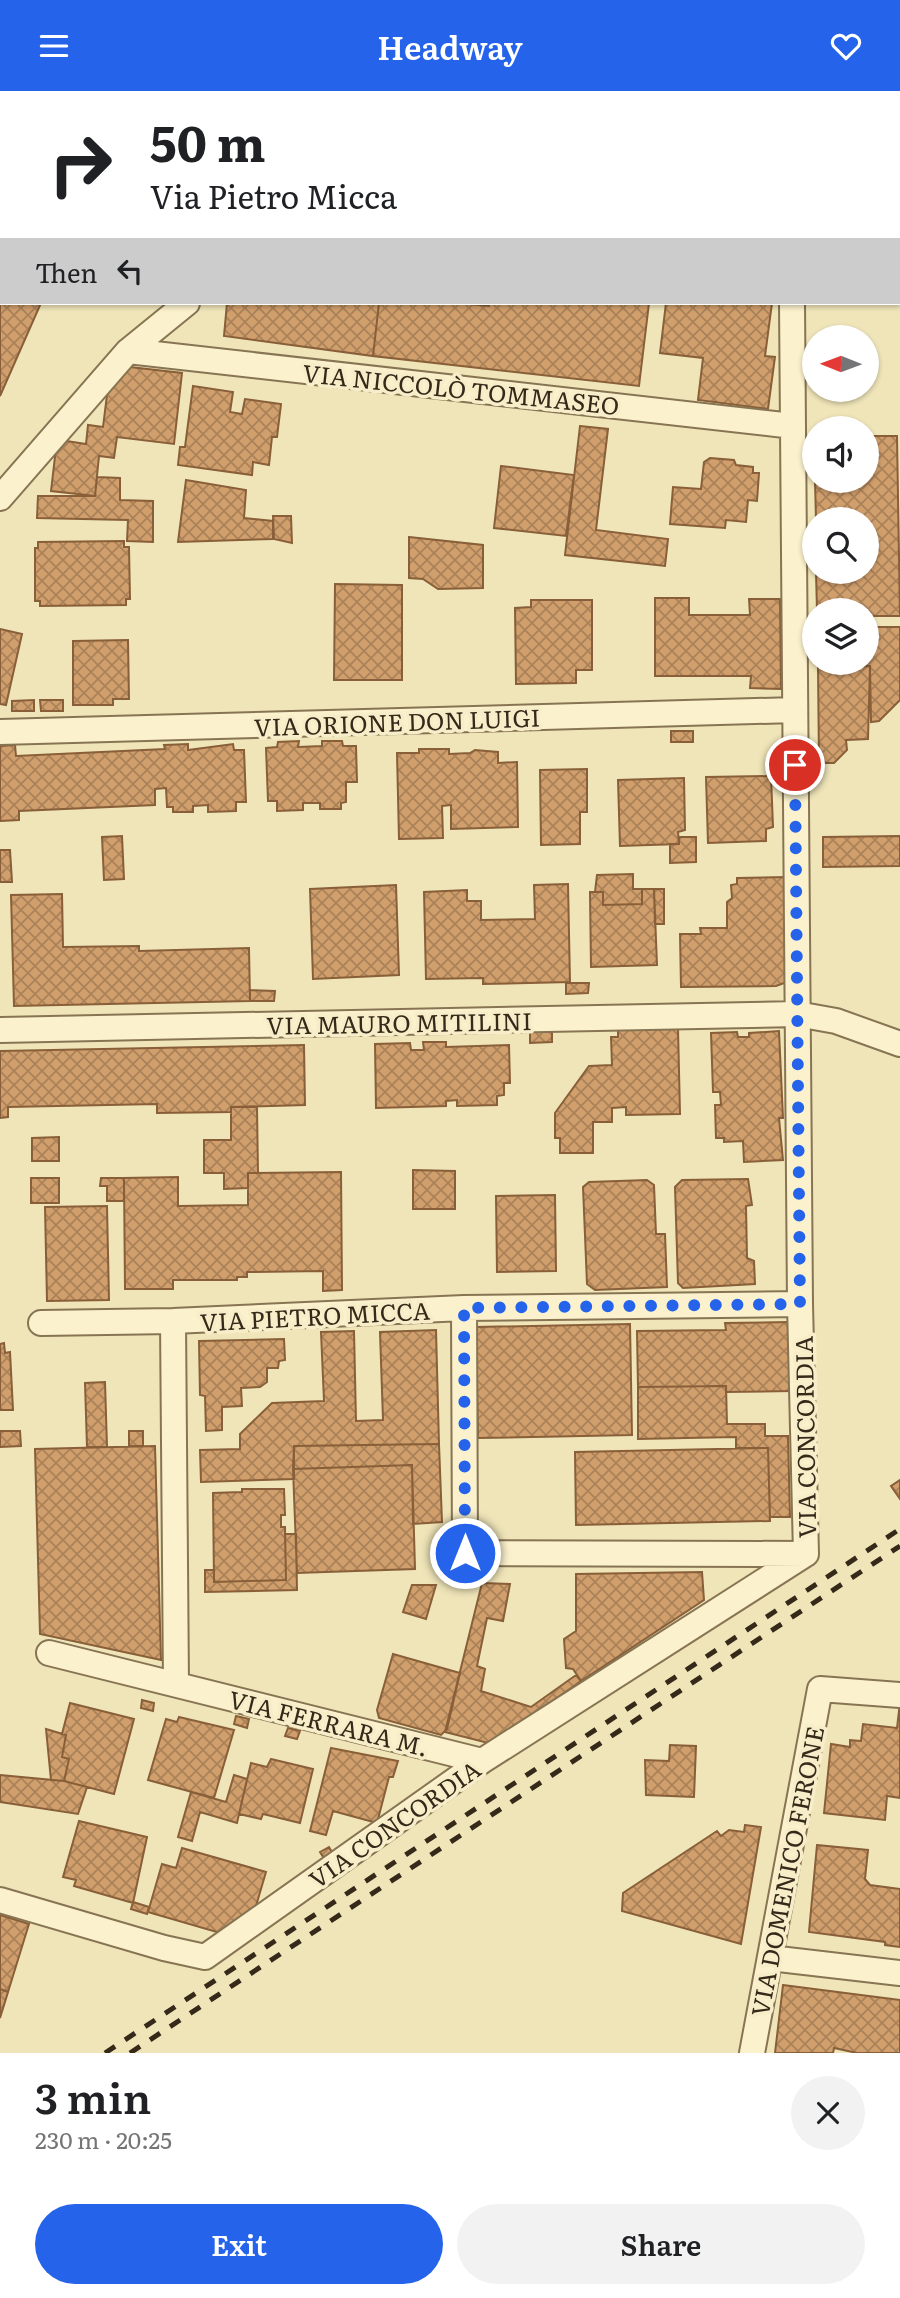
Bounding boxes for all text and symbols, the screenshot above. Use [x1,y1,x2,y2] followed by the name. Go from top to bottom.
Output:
[377,22,523,70] text: Headway
[35,27,73,65] icon: menu
[827,27,865,65] icon: heart
[150,104,266,177] text: 50 m
[35,119,126,210] icon: right
[150,171,397,219] text: Via Pietro Micca
[35,252,97,291] text: Then
[111,252,149,290] icon: left
[802,325,878,403] north arrow
[802,325,879,675] map controls
[301,354,621,422] street label: VIA NICCOLÒ TOMMASEO
[802,416,879,493] button: sound
[802,507,879,584] button: search
[802,598,879,675] button: layers
[253,699,541,743] street label: VIA ORIONE DON LUIGI
[765,735,825,795] pin
[776,746,814,784] icon: arrive
[266,1002,532,1042] street label: VIA MAURO MITILINI
[199,1291,431,1339] street label: VIA PIETRO MICCA
[785,1335,823,1539] street label: VIA CONCORDIA
[428,1516,502,1590] position arrow
[226,1680,432,1764] street label: VIA FERRARA M.
[741,1723,831,2019] street label: VIA DOMENICO FERONE
[301,1750,487,1895] street label: VIA CONCORDIA
[35,2065,151,2127] text: 3 min
[791,2076,865,2150] button: close
[35,2122,172,2156] text: 230 m · 20:25
[35,2204,443,2284] button: Exit
[457,2204,865,2284] button: Share

